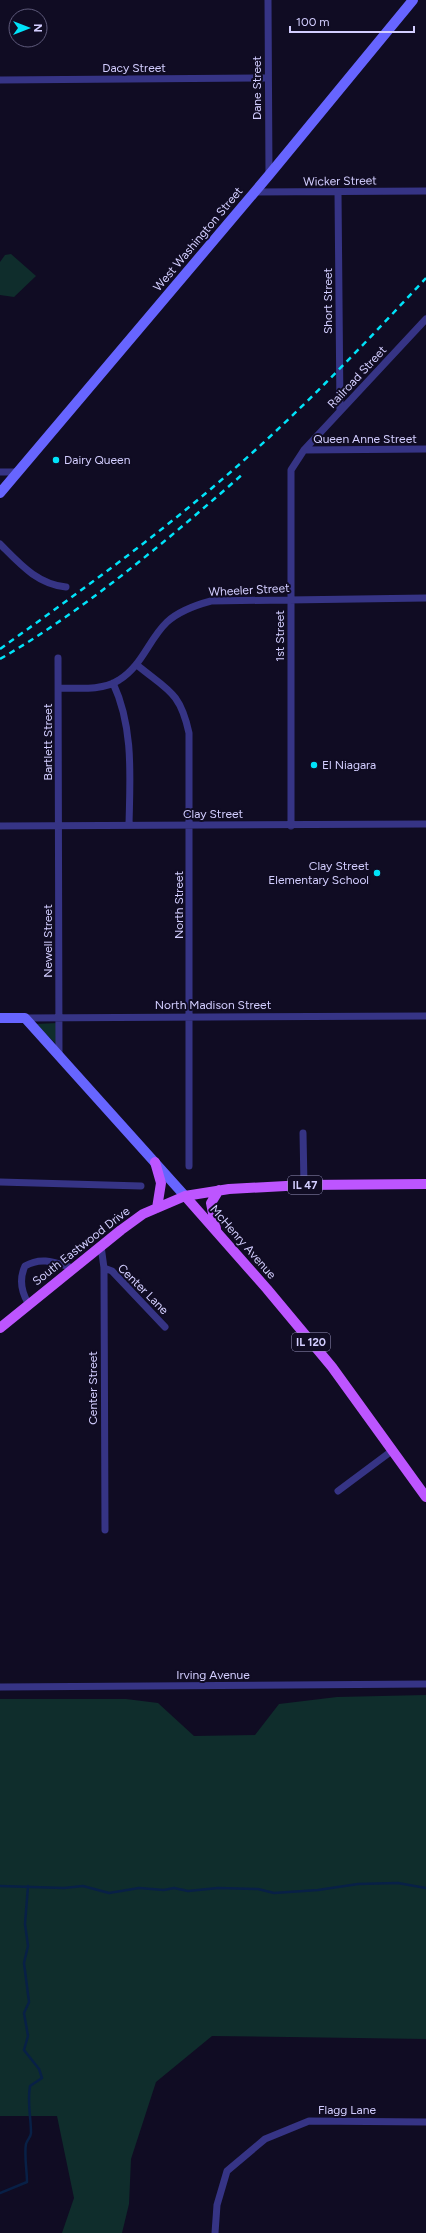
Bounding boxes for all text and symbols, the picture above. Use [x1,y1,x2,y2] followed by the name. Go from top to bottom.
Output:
[8,8,48,48] north arrow
[290,8,414,34] scale bar
[296,15,330,29] text: 100 m
[31,24,44,32] text: N
[250,55,264,120] street label: Dane Street
[102,61,166,75] street label: Dacy Street
[303,173,377,189] street label: Wicker Street
[150,184,246,294] street label: West Washington Street
[321,267,335,334] street label: Short Street
[325,343,390,411] street label: Railroad Street
[313,432,417,446] street label: Queen Anne Street
[64,453,131,467] place label: Dairy Queen
[51,455,61,465] marker: Dairy Queen
[208,581,290,599] street label: Wheeler Street
[273,610,287,662] street label: 1st Street
[41,703,55,780] street label: Bartlett Street
[322,758,376,772] place label: El Niagara
[309,760,319,770] marker: El Niagara
[183,807,244,821] street label: Clay Street
[268,859,369,887] place label: Clay Street Elementary School
[372,868,382,878] marker: Clay Street Elementary School
[172,870,186,939] street label: North Street
[41,904,55,978] street label: Newell Street
[155,998,272,1012] street label: North Madison Street
[288,1176,322,1194] road number: IL 47
[207,1202,279,1282] street label: McHenry Avenue
[30,1203,133,1288] street label: South Eastwood Drive
[115,1261,171,1317] street label: Center Lane
[292,1333,330,1351] road number: IL 120
[86,1351,100,1425] street label: Center Street
[176,1668,250,1682] street label: Irving Avenue
[318,2103,376,2117] street label: Flagg Lane

